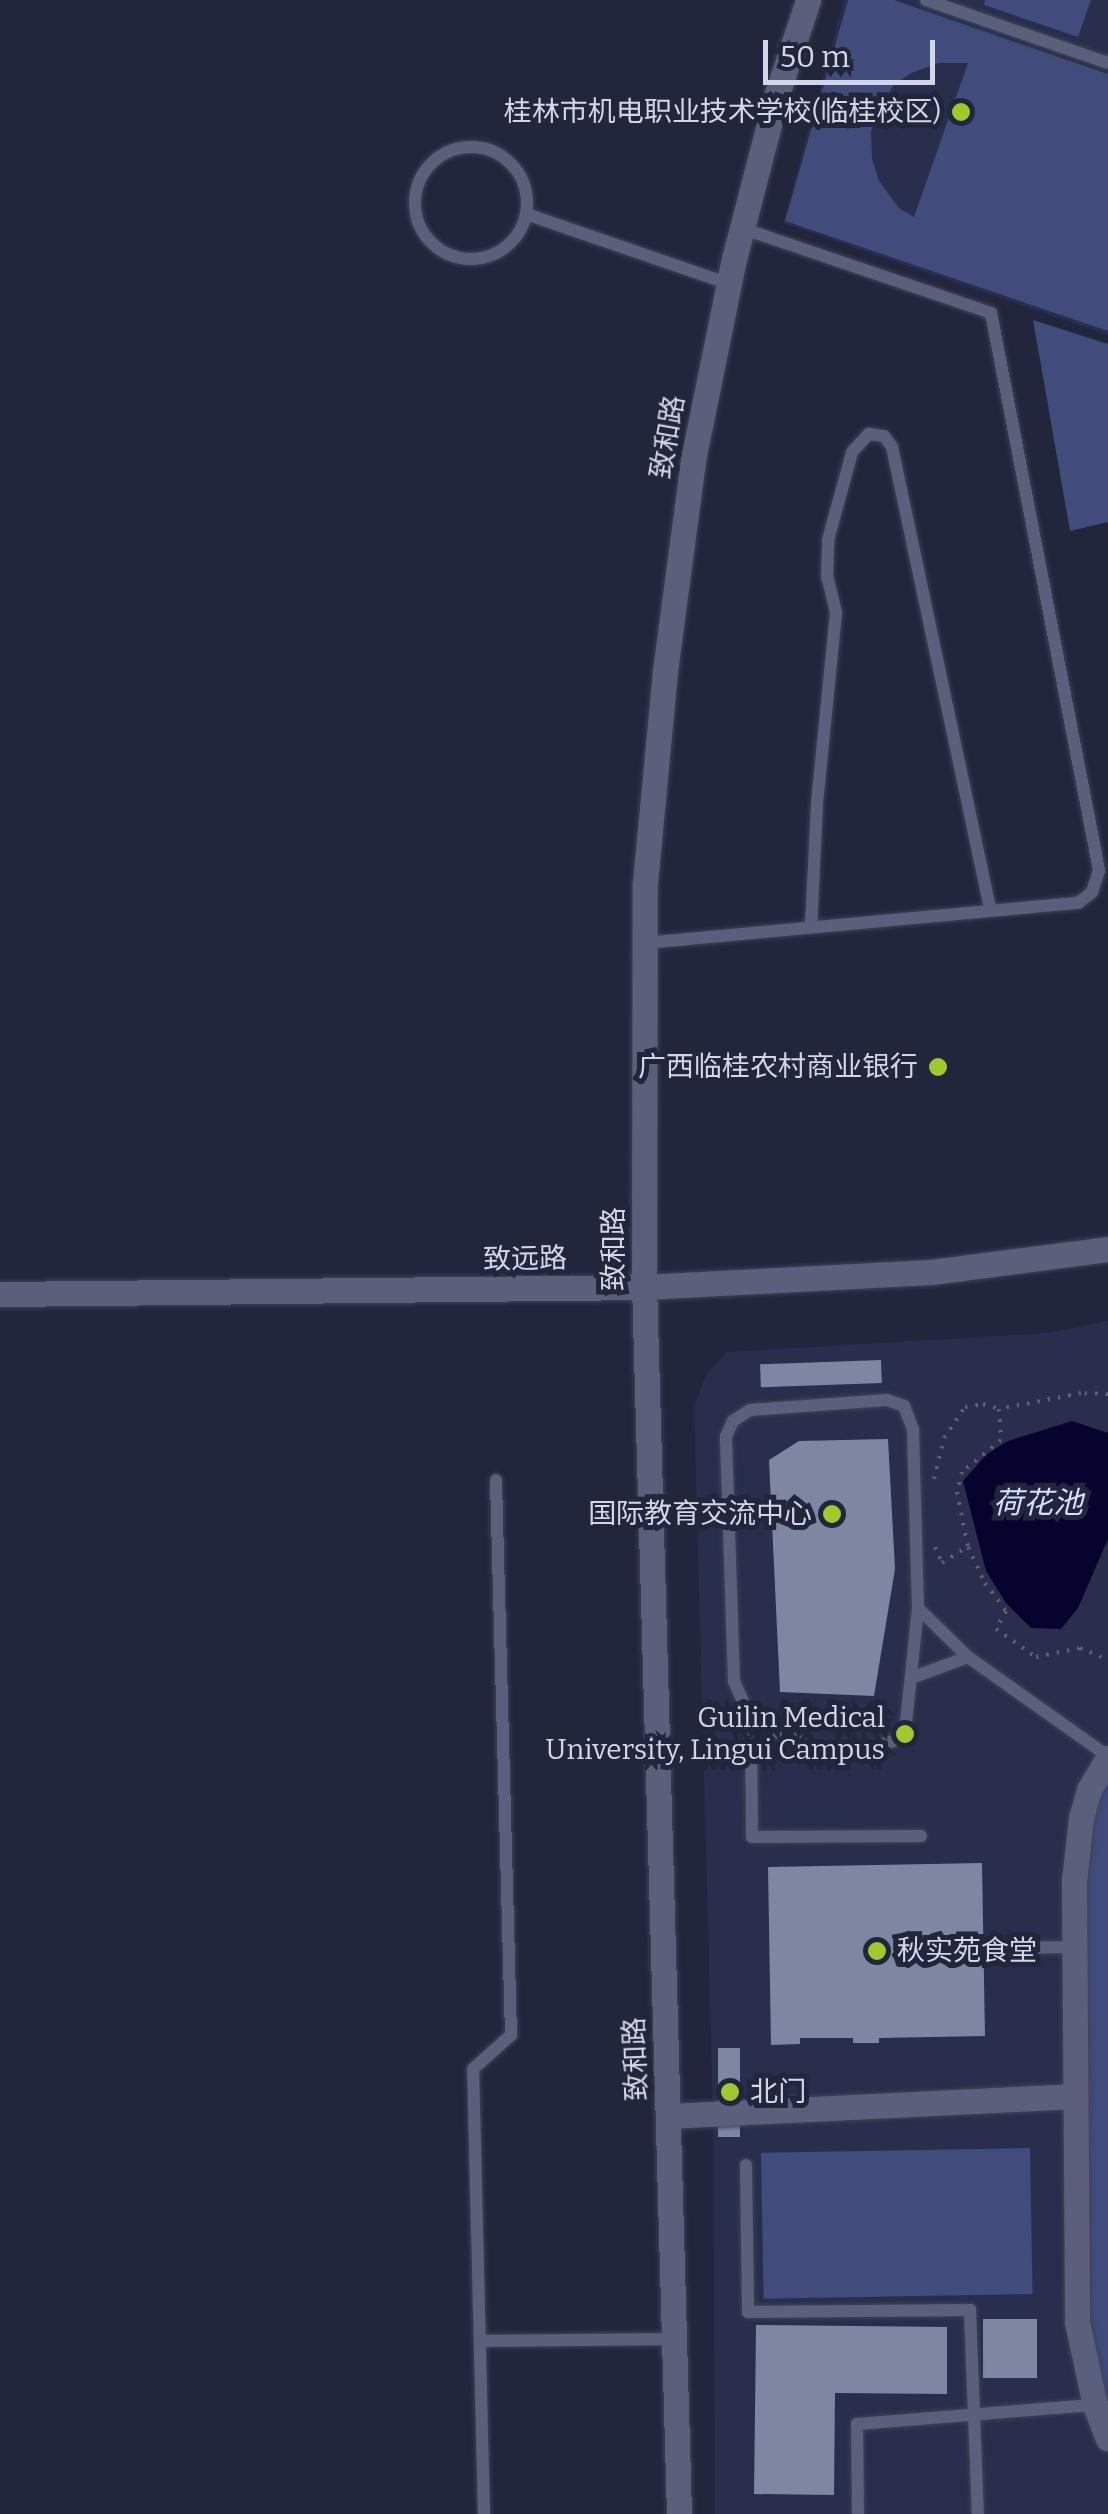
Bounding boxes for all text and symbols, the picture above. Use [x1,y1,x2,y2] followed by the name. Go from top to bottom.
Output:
[768,20,940,82] scale bar
[780,39,850,75] text: 50 m
[504,95,941,129] place label: 桂林市机电职业技术学校(临桂校区)
[950,101,972,123] marker: 桂林市机电职业技术学校(临桂校区)
[644,393,692,481] street label: 致和路
[638,1050,918,1084] place label: 广西临桂农村商业银行
[927,1056,949,1078] marker: 广西临桂农村商业银行
[597,1207,631,1291] street label: 致和路
[483,1241,567,1277] street label: 致远路
[993,1485,1083,1521] water label: 荷花池
[588,1497,812,1531] place label: 国际教育交流中心
[821,1503,843,1525] marker: 国际教育交流中心
[546,1701,885,1767] place label: Guilin Medical University, Lingui Campus
[894,1723,916,1745] marker: Guilin Medical University, Lingui Campus
[897,1934,1037,1968] place label: 秋实苑食堂
[866,1940,888,1962] marker: 秋实苑食堂
[618,2016,654,2102] street label: 致和路
[750,2075,806,2109] place label: 北门
[719,2081,741,2103] marker: 北门

